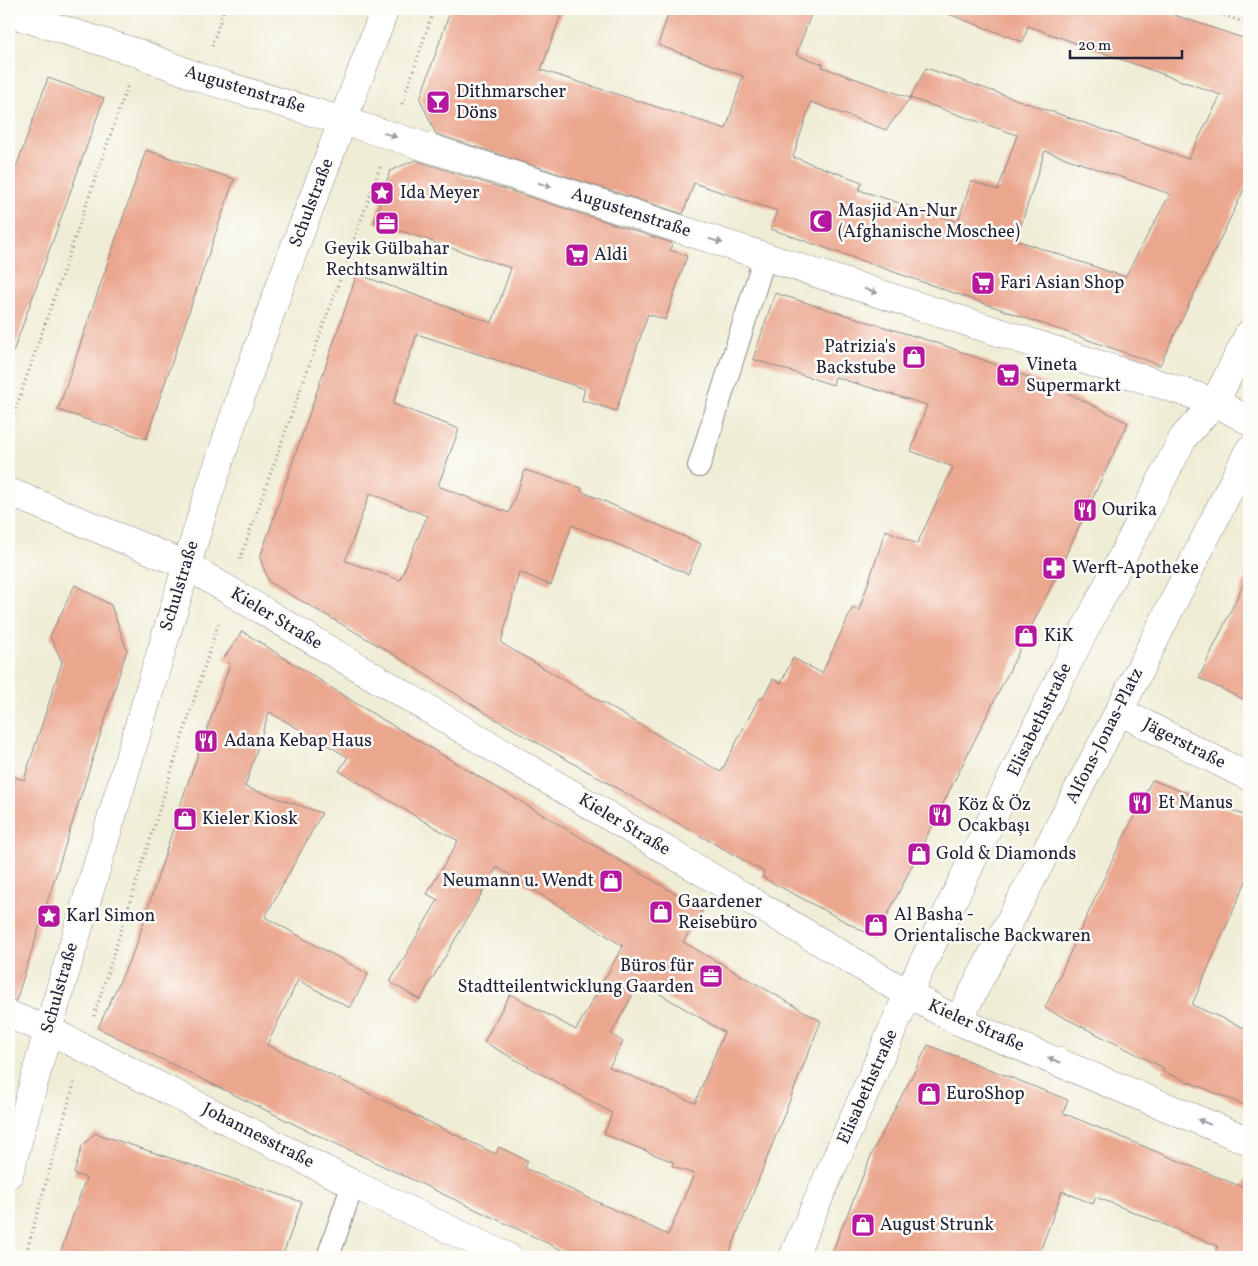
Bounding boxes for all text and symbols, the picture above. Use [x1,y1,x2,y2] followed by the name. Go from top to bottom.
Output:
[1070,28,1183,60] scale bar
[1078,36,1111,57] text: 20 m
[182,60,308,120] street label: Augustenstraße
[456,80,567,126] place label: Dithmarscher Döns
[425,89,451,115] bar icon: Dithmarscher Döns
[383,132,398,140] one-way arrow
[284,155,340,251] street label: Schulstraße
[369,180,395,206] place icon: Ida Meyer
[400,181,480,206] place label: Ida Meyer
[538,182,553,190] one-way arrow
[568,182,694,244] street label: Augustenstraße
[838,199,1020,245] place label: Masjid An-Nur (Afghanische Moschee)
[808,208,834,234] mosque icon: Masjid An-Nur (Afghanische Moschee)
[374,210,400,236] office icon: Geyik Gülbahar Rechtsanwältin
[325,237,450,283] place label: Geyik Gülbahar Rechtsanwältin
[709,237,724,245] one-way arrow
[564,242,590,268] supermarket icon: Aldi
[594,243,628,268] place label: Aldi
[970,270,996,296] supermarket icon: Fari Asian Shop
[1000,271,1124,296] place label: Fari Asian Shop
[863,287,878,295] one-way arrow
[816,335,896,381] place label: Patrizia's Backstube
[901,344,927,370] shop icon: Patrizia's Backstube
[1026,353,1121,399] place label: Vineta Supermarkt
[995,362,1021,388] supermarket icon: Vineta Supermarkt
[1072,497,1098,523] restaurant icon: Ourika
[1102,498,1157,523] place label: Ourika
[154,538,206,634] street label: Schulstraße
[1041,555,1067,581] pharmacy icon: Werft-Apotheke
[1072,556,1199,581] place label: Werft-Apotheke
[225,582,327,656] street label: Kieler Straße
[1013,623,1039,649] shop icon: KiK
[1044,624,1074,649] place label: KiK
[1002,659,1078,781] street label: Elisabethstraße
[1060,664,1150,808] street label: Alfons-Jonas-Platz
[1138,712,1230,776] street label: Jägerstraße
[193,728,219,754] restaurant icon: Adana Kebap Haus
[224,729,372,754] place label: Adana Kebap Haus
[573,788,675,862] street label: Kieler Straße
[1127,790,1153,816] restaurant icon: Et Manus
[1158,791,1233,816] place label: Et Manus
[958,793,1031,839] place label: Köz & Öz Ocakbaşı
[927,802,953,828] restaurant icon: Köz & Öz Ocakbaşı
[172,806,198,832] shop icon: Kieler Kiosk
[202,807,298,832] place label: Kieler Kiosk
[906,841,932,867] shop icon: Gold & Diamonds
[936,842,1076,867] place label: Gold & Diamonds
[598,868,624,894] shop icon: Neumann u. Wendt
[442,869,594,894] place label: Neumann u. Wendt
[678,890,763,936] place label: Gaardener Reisebüro
[648,899,674,925] shop icon: Gaardener Reisebüro
[36,903,62,929] place icon: Karl Simon
[894,903,1091,949] place label: Al Basha - Orientalische Backwaren
[66,904,156,929] place label: Karl Simon
[863,912,889,938] shop icon: Al Basha - Orientalische Backwaren
[35,940,85,1036] street label: Schulstraße
[458,954,694,1000] place label: Büros für Stadtteilentwicklung Gaarden
[698,963,724,989] office icon: Büros für Stadtteilentwicklung Gaarden
[924,994,1028,1058] street label: Kieler Straße
[831,1025,905,1149] street label: Elisabethstraße
[1047,1056,1061,1064] one-way arrow
[916,1081,942,1107] shop icon: EuroShop
[946,1082,1025,1107] place label: EuroShop
[198,1097,318,1175] street label: Johannesstraße
[1197,1118,1211,1126] one-way arrow
[850,1212,876,1238] shop icon: August Strunk
[880,1213,994,1238] place label: August Strunk

